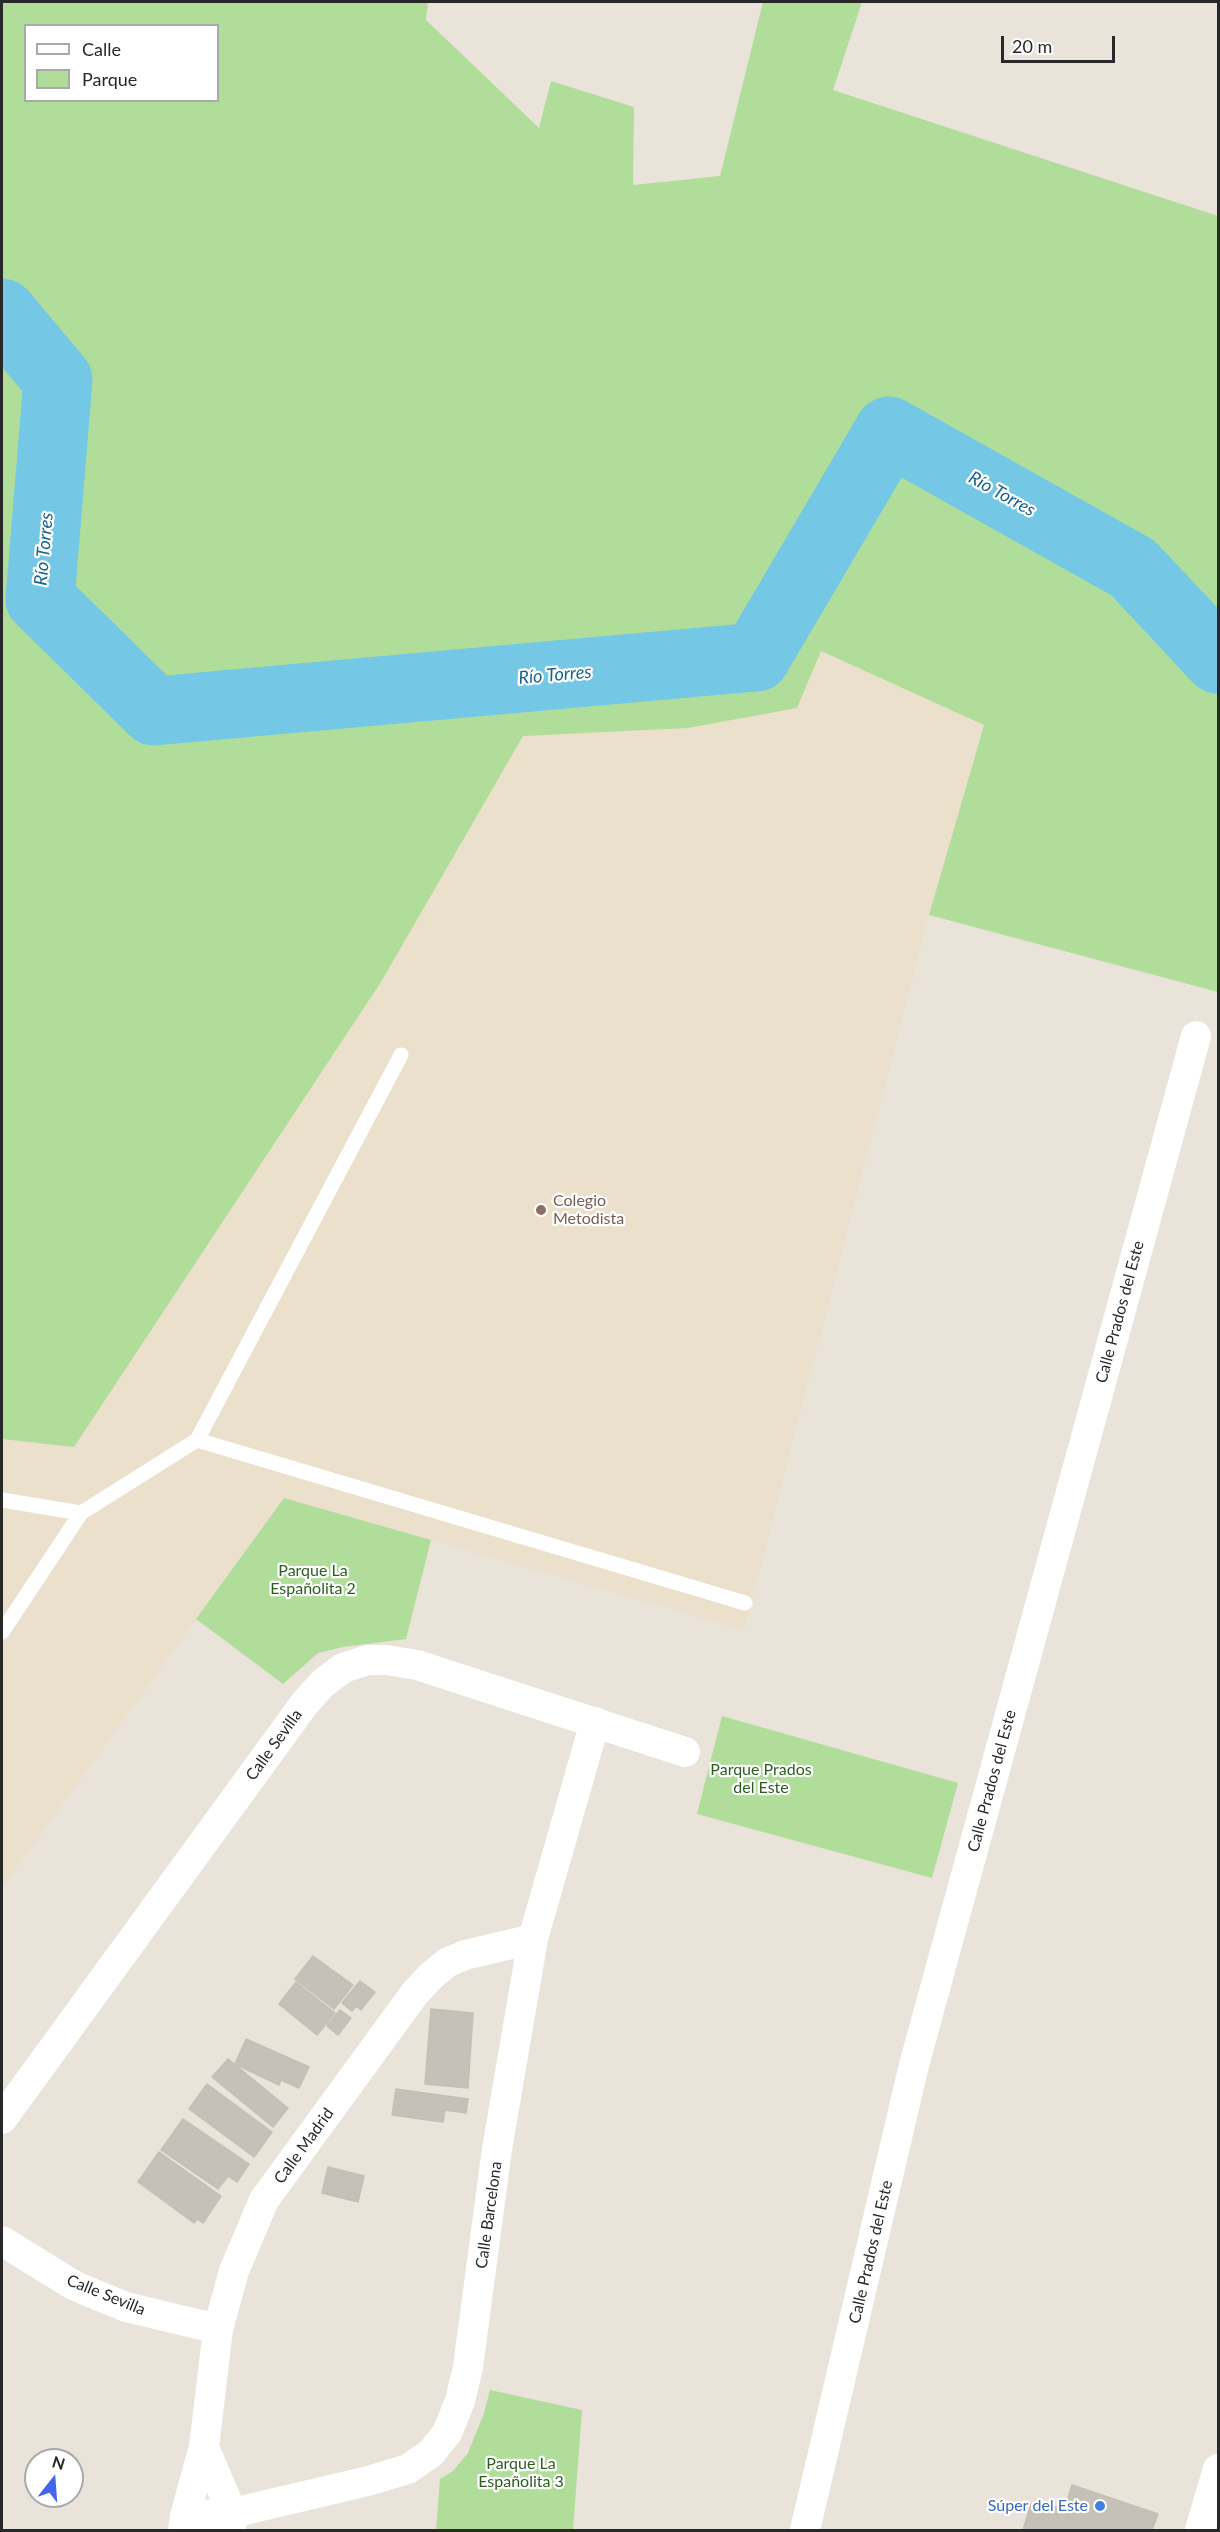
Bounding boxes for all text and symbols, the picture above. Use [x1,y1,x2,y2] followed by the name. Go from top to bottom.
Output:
[24,24,219,102] legend
[1004,24,1118,62] scale bar
[1012,35,1052,57] text: 20 m
[82,38,121,60] text: Calle
[82,68,137,90] text: Parque
[965,467,1039,521] water label: Río Torres
[30,512,58,586] water label: Río Torres
[518,661,592,689] water label: Río Torres
[553,1191,624,1229] place label: Colegio Metodista
[534,1203,548,1217] marker: Colegio Metodista
[1092,1239,1148,1385] street label: Calle Prados del Este
[270,1561,356,1599] park label: Parque La Españolita 2
[242,1706,306,1784] street label: Calle Sevilla
[964,1708,1020,1854] street label: Calle Prados del Este
[710,1760,812,1798] park label: Parque Prados del Este
[270,2104,338,2188] street label: Calle Madrid
[472,2160,506,2270] street label: Calle Barcelona
[845,2179,897,2325] street label: Calle Prados del Este
[64,2271,148,2319] street label: Calle Sevilla
[24,2448,84,2508] north arrow
[50,2451,67,2473] text: N
[478,2454,564,2492] park label: Parque La Españolita 3
[988,2496,1088,2516] place label: Súper del Este
[1093,2499,1107,2513] marker: Súper del Este

